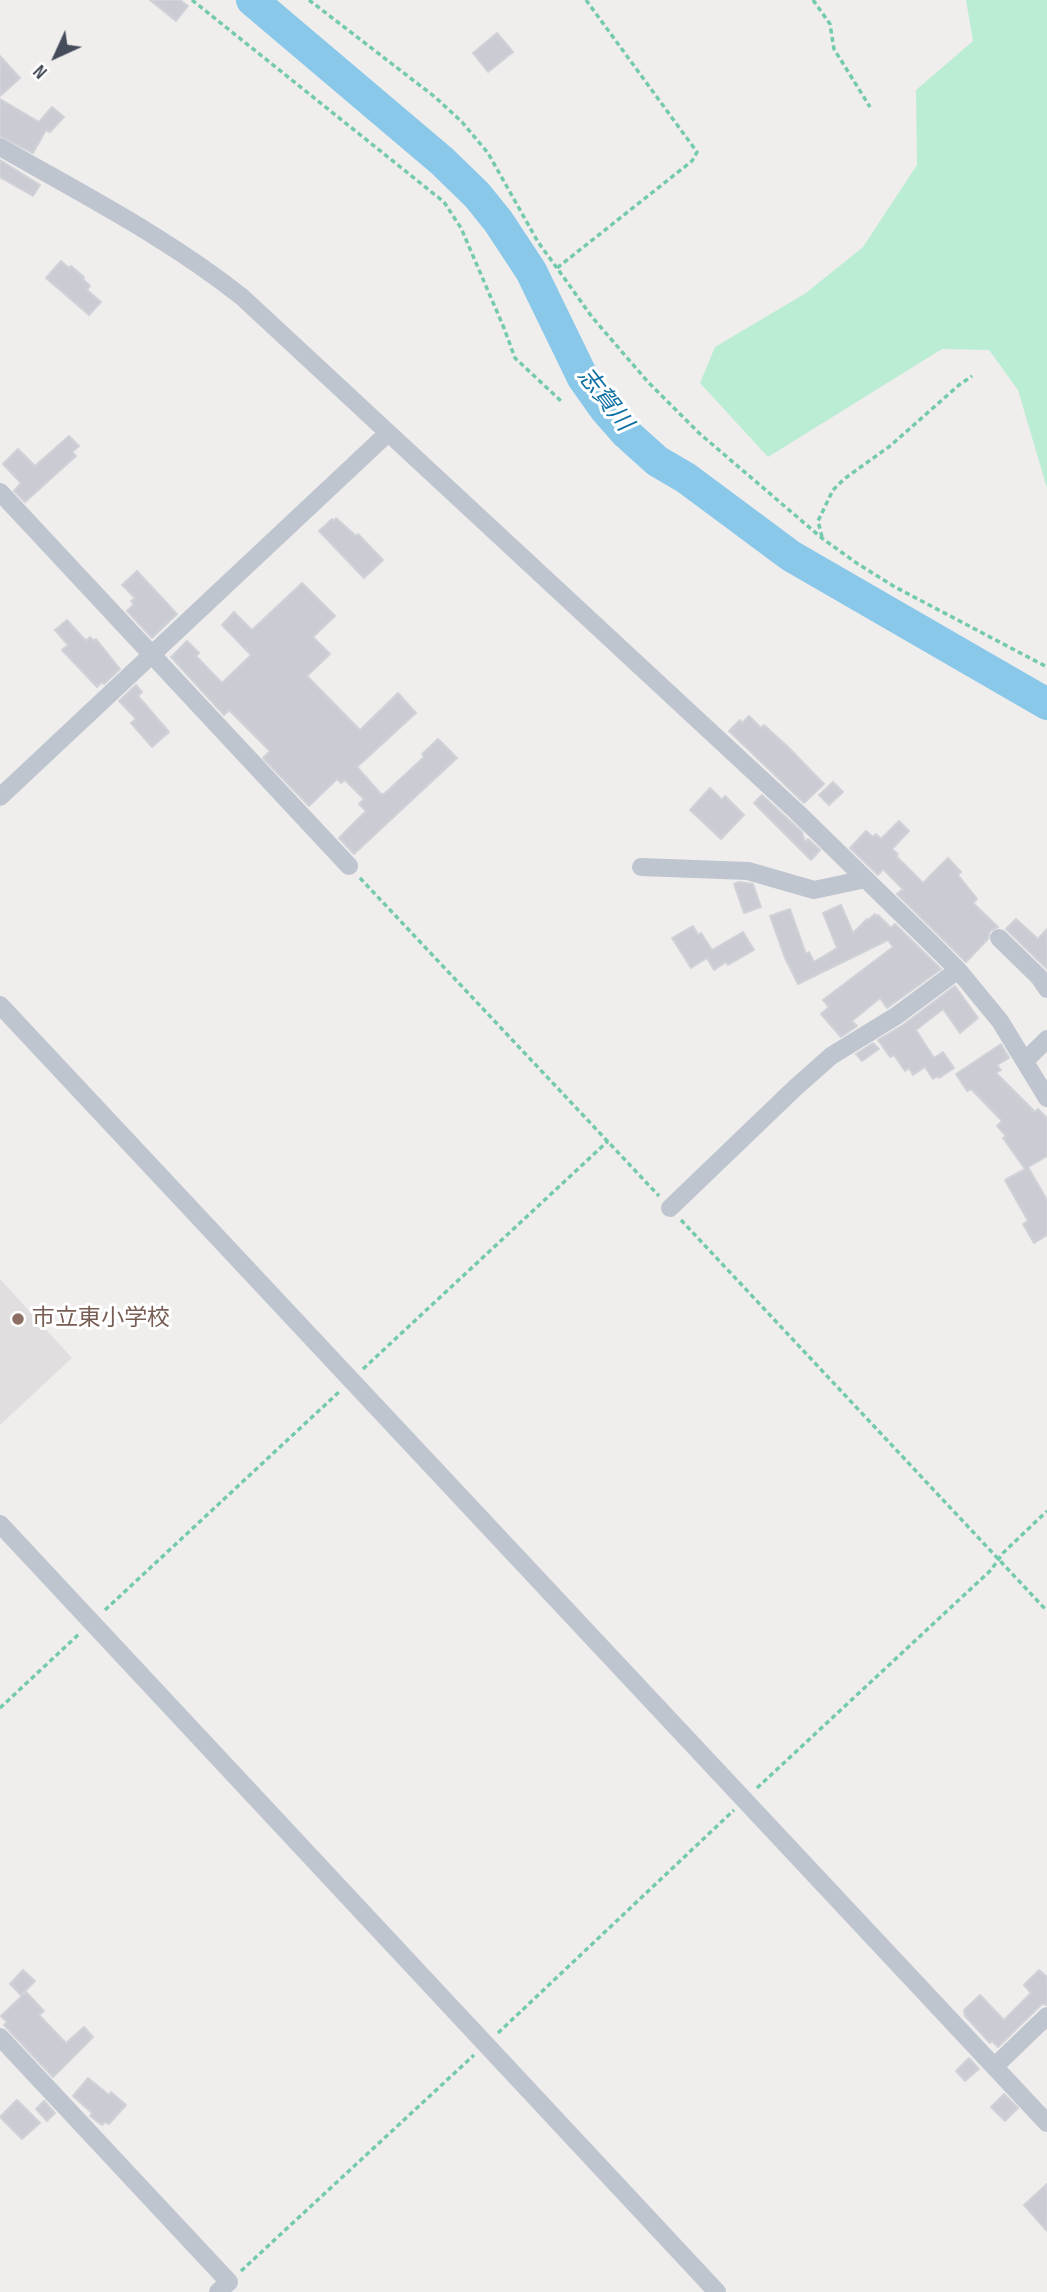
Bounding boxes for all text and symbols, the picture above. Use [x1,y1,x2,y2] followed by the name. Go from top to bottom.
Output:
[21,21,91,91] north arrow
[29,59,53,83] text: N
[570,363,638,437] water label: 志賀川
[32,1305,170,1333] place label: 市立東小学校
[10,1311,26,1327] marker: 市立東小学校

